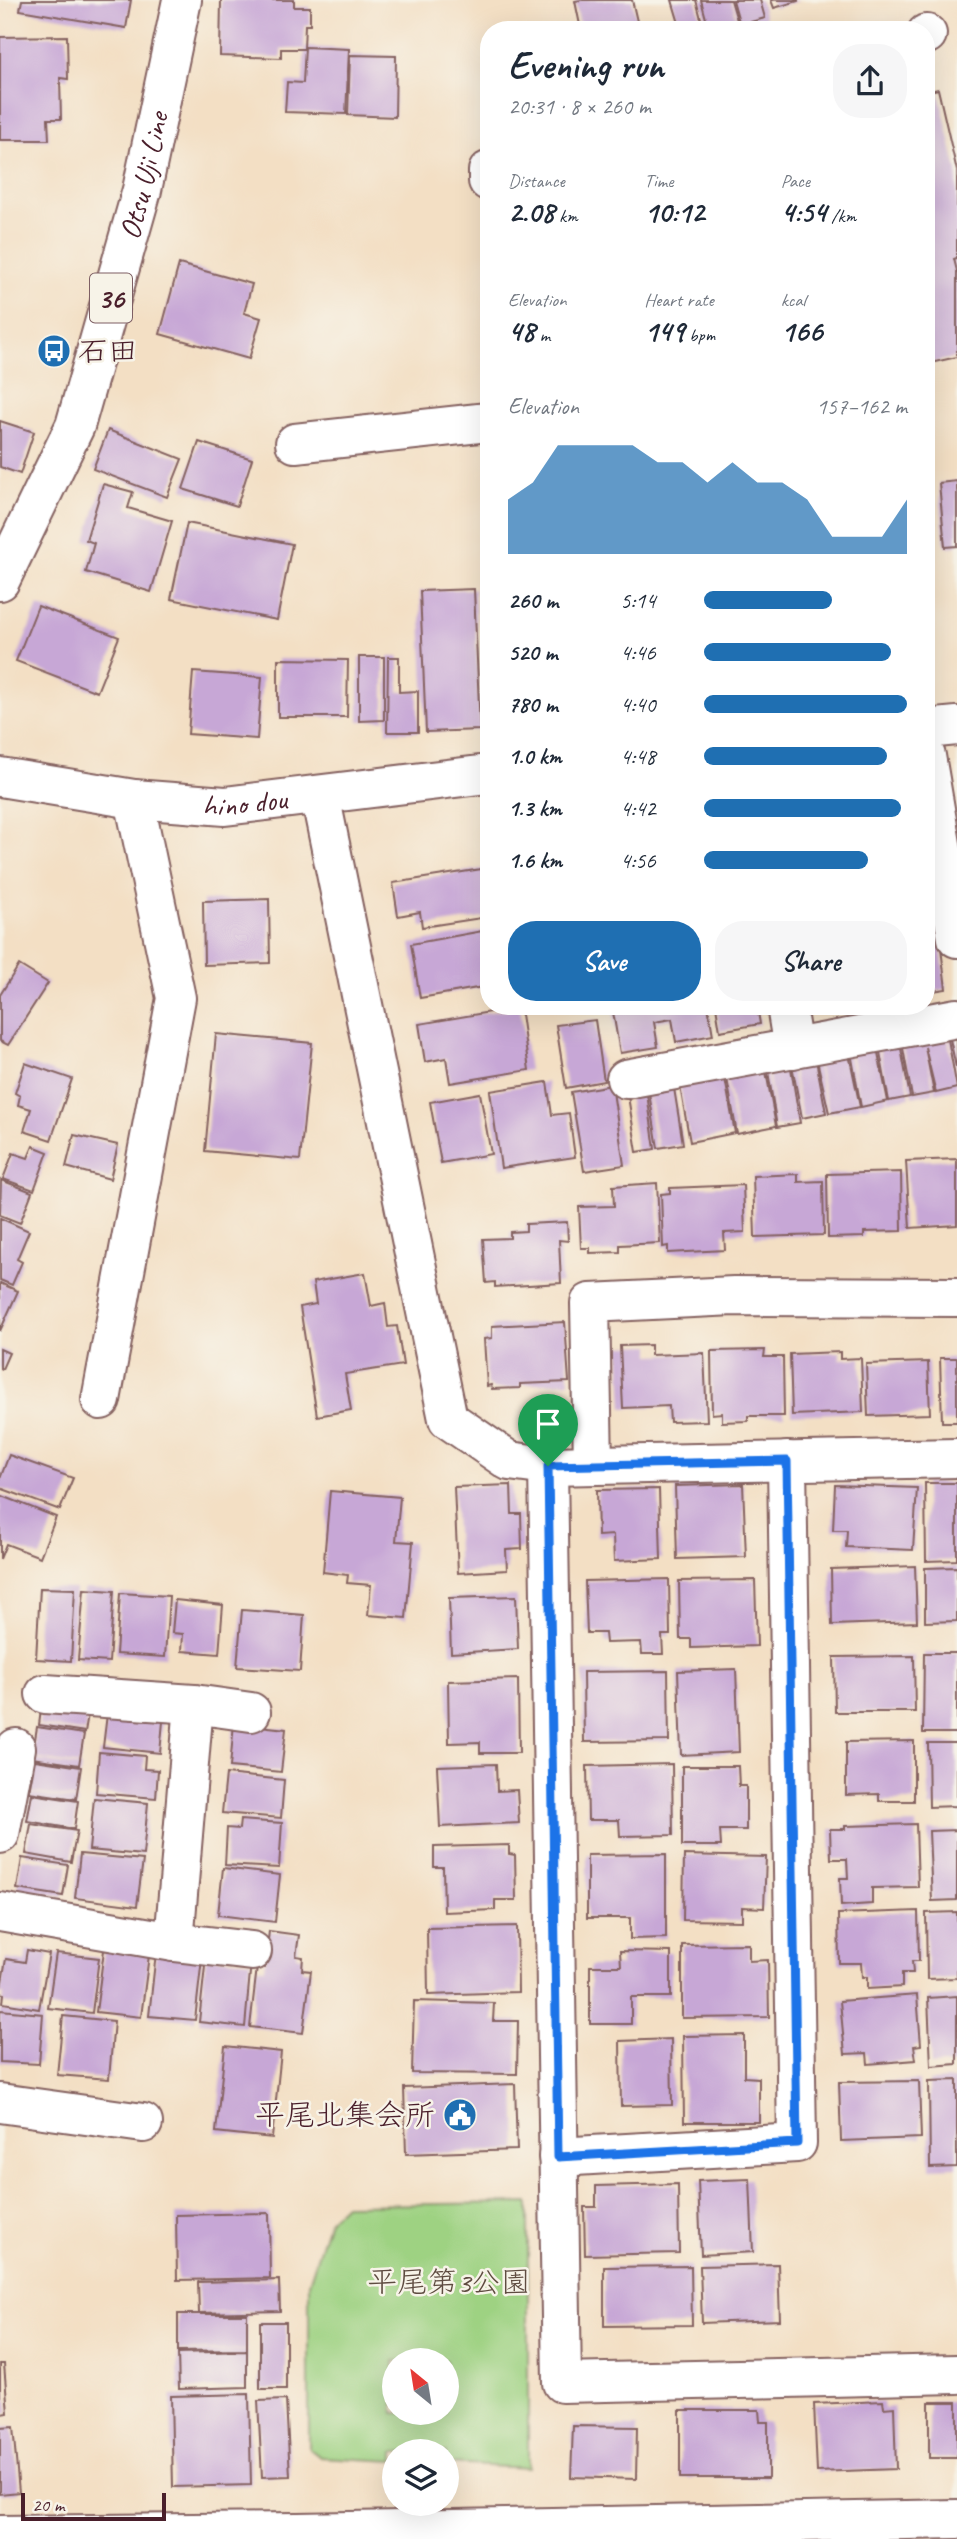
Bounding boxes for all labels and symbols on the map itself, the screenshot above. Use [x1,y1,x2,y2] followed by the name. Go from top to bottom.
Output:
[110,107,177,243] street label: Otsu Uji Line
[90,274,132,322] road number: 36
[35,332,73,370] bus stop icon: 石田
[78,332,138,370] place label: 石田
[201,779,291,825] street label: hino dou
[518,1394,578,1466] pin
[255,2096,435,2134] place label: 平尾北集会所
[441,2096,479,2134] public building icon: 平尾北集会所
[367,2263,531,2301] park label: 平尾第3公園
[382,2348,458,2426] north arrow
[21,2490,166,2522] scale bar

